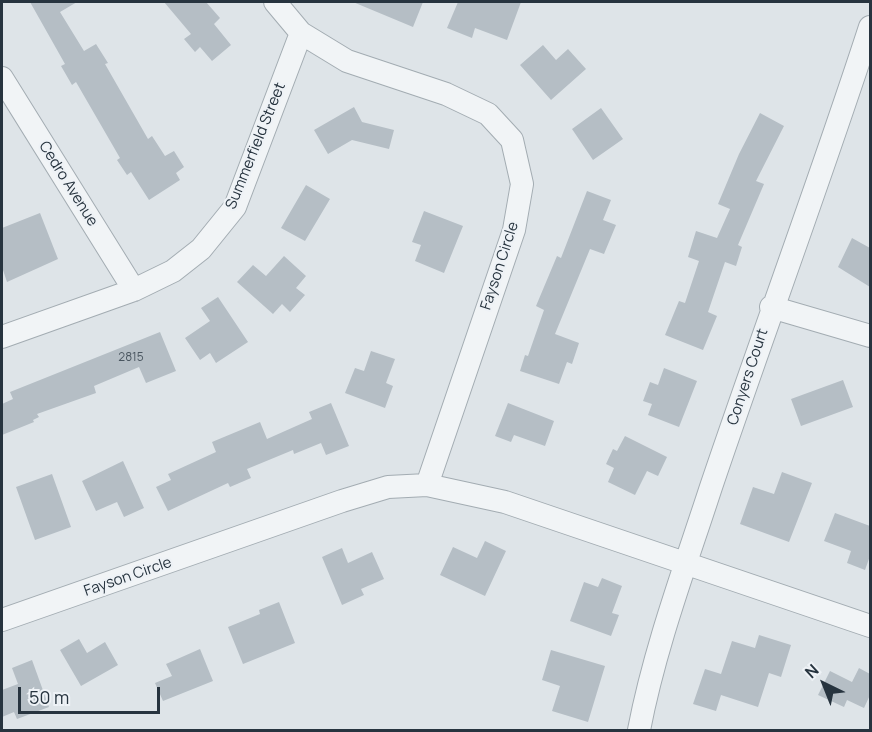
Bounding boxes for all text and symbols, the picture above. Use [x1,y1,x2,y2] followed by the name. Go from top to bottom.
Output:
[222,80,290,212] street label: Summerfield Street
[35,138,101,230] street label: Cedro Avenue
[477,220,523,312] street label: Fayson Circle
[724,326,772,428] street label: Conyers Court
[118,351,144,365] house number: 2815
[82,554,174,600] street label: Fayson Circle
[794,654,854,714] north arrow
[800,659,823,683] text: N
[21,675,164,713] scale bar
[29,685,69,709] text: 50 m

